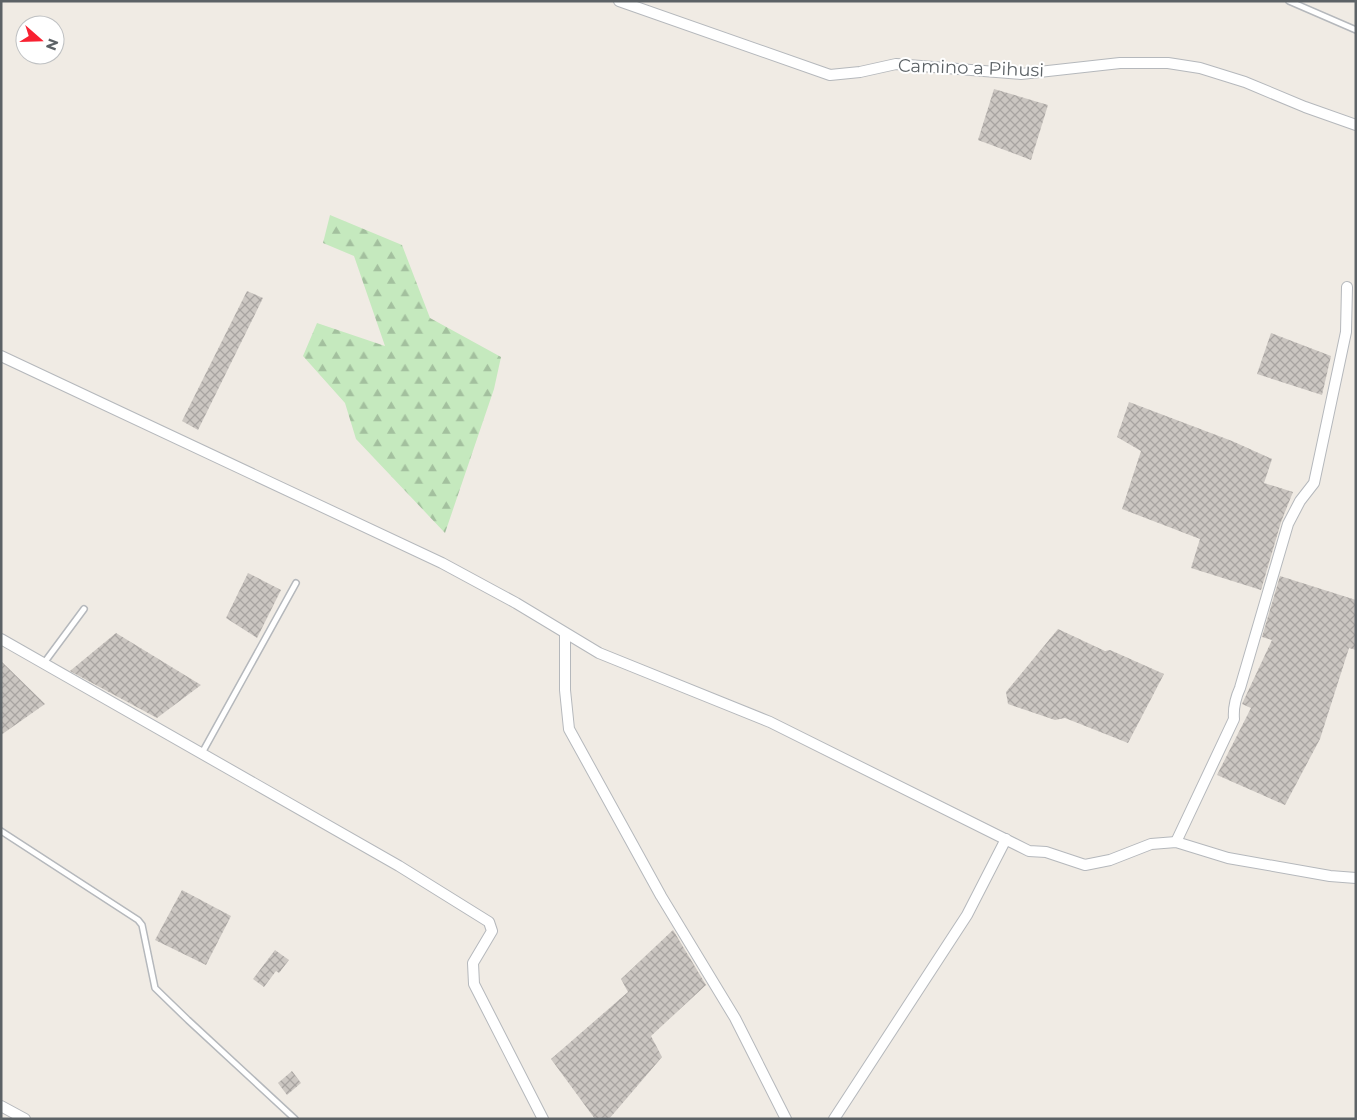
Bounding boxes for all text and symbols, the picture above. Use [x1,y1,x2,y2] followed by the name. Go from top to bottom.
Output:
[15,15,65,65] north arrow
[42,36,63,53] text: N
[897,54,1045,82] street label: Camino a Pihusi

